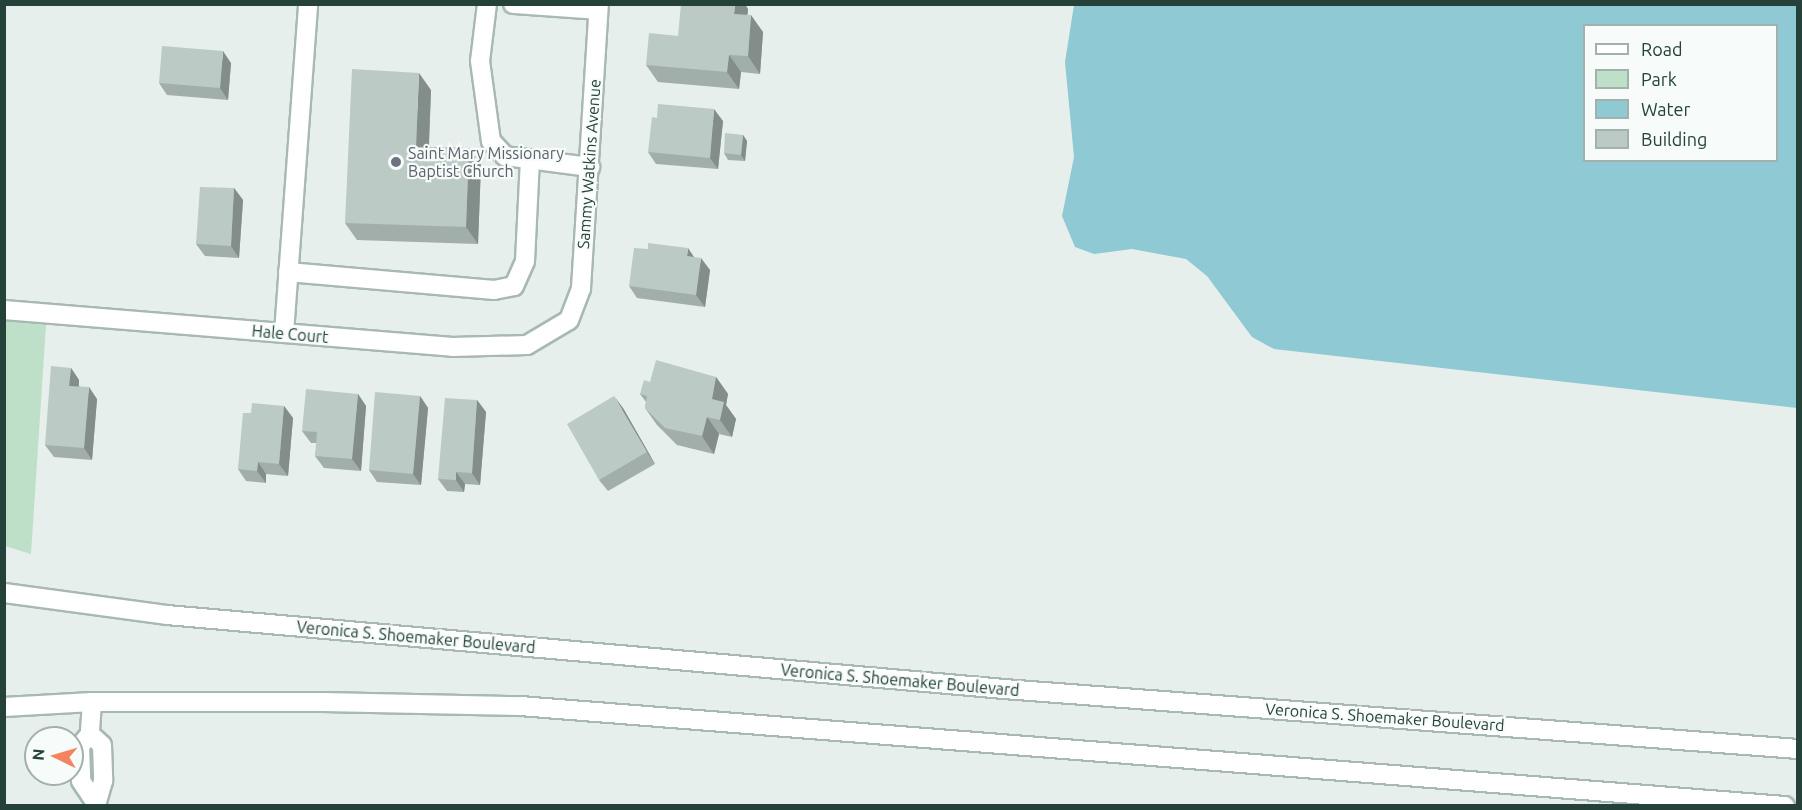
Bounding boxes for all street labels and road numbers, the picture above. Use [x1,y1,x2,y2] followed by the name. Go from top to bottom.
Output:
[573,78,605,250] street label: Sammy Watkins Avenue
[251,321,329,347] street label: Hale Court
[296,617,536,657] street label: Veronica S. Shoemaker Boulevard
[780,660,1020,700] street label: Veronica S. Shoemaker Boulevard
[1265,699,1505,735] street label: Veronica S. Shoemaker Boulevard

